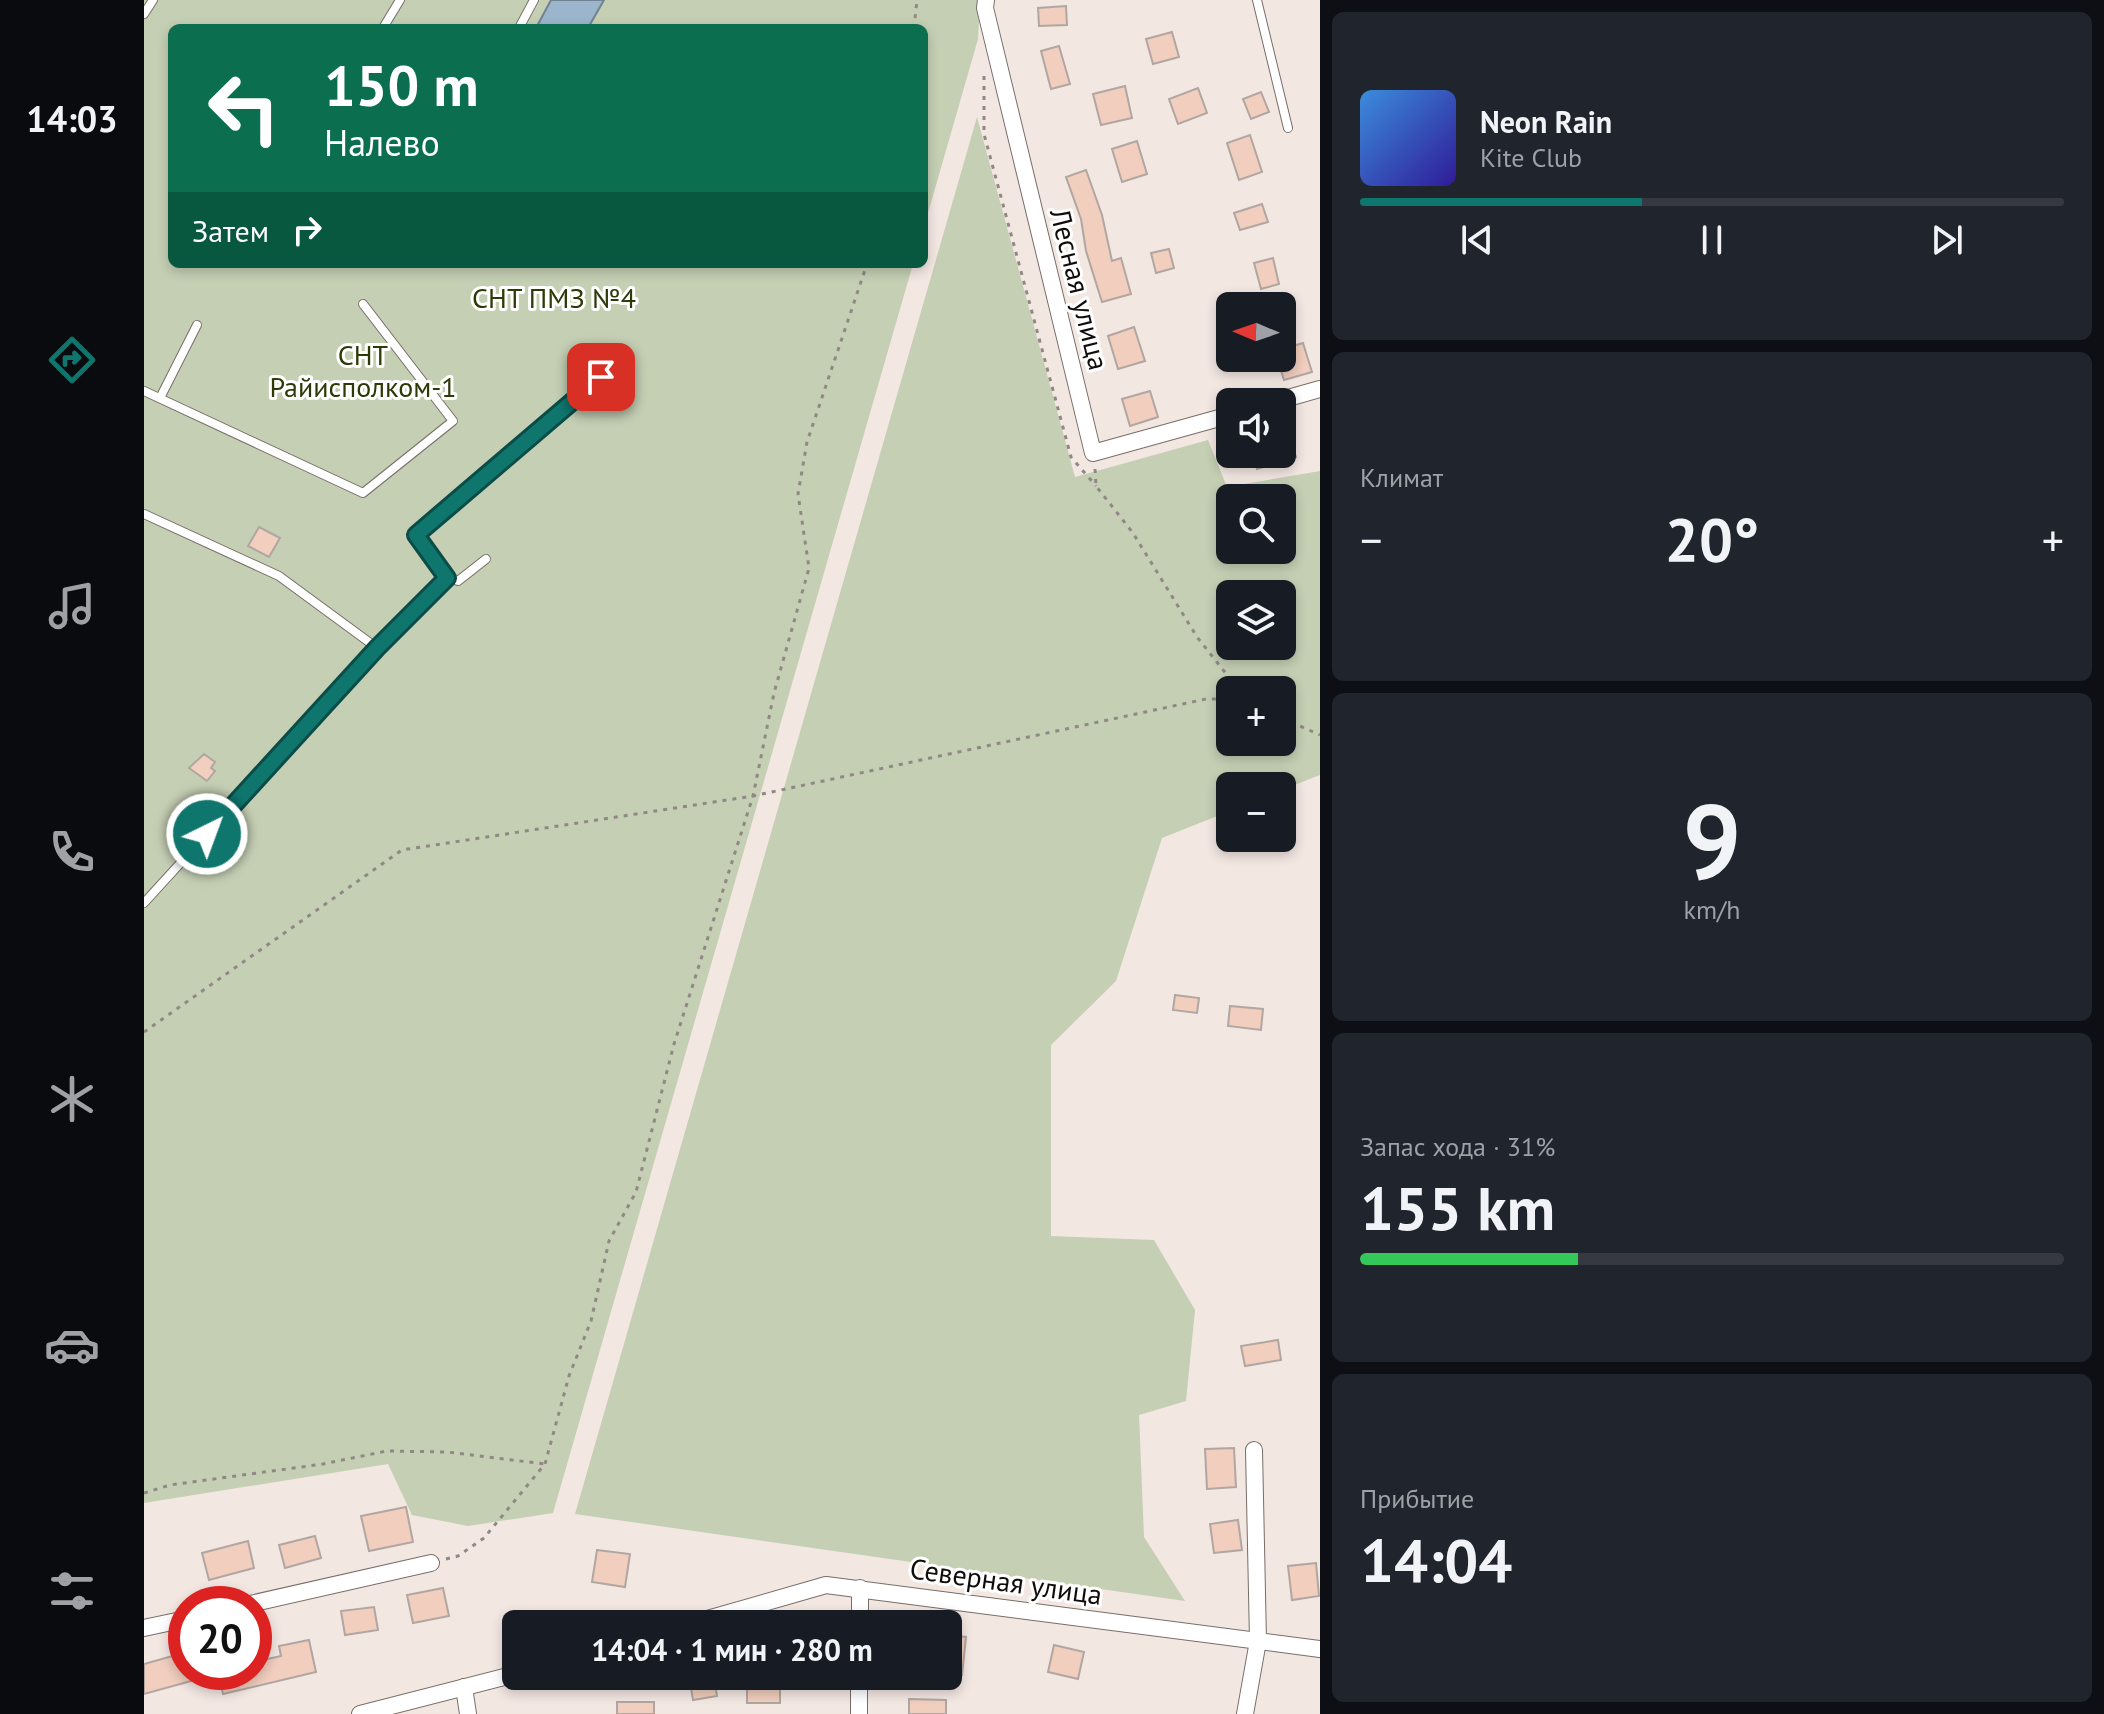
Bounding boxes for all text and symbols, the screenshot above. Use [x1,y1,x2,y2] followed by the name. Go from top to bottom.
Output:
[324,49,479,121] text: 150 m
[192,56,296,160] icon: left
[26,95,118,142] text: 14:03
[1480,102,1612,141] text: Neon Rain
[324,119,440,166] text: Налево
[1480,141,1582,174] text: Kite Club
[1042,203,1118,374] street label: Лесная улица
[285,208,329,252] icon: right
[192,211,269,250] text: Затем
[1455,218,1499,262] icon: previous
[1690,218,1734,262] icon: pause
[1925,218,1969,262] icon: next
[472,279,636,316] park label: СНТ ПМЗ №4
[1216,292,1296,372] north arrow
[1216,292,1296,852] map controls
[44,332,100,388] icon: directions
[269,336,457,405] park label: СНТ Райисполком-1
[567,343,635,411] pin
[579,355,623,399] icon: arrive
[1216,388,1296,468] button: sound
[1360,461,1443,494] text: Климат
[1216,484,1296,564] button: search
[1665,500,1759,578] text: 20°
[1360,511,1382,568] text: −
[2042,511,2064,568] text: +
[44,578,100,634] icon: music
[1216,580,1296,660] button: layers
[1216,676,1296,756] button: +
[1216,772,1296,852] button: −
[1683,773,1741,908] text: 9
[165,792,249,876] position arrow
[44,824,100,880] icon: phone
[1684,893,1741,926] text: km/h
[44,1071,100,1127] icon: climate
[1360,1130,1555,1163] text: Запас хода · 31%
[1360,1169,1555,1247] text: 155 km
[44,1317,100,1373] icon: car
[1360,1482,1474,1515] text: Прибытие
[1360,1521,1512,1599] text: 14:04
[908,1549,1104,1613] street label: Северная улица
[44,1563,100,1619] icon: filters
[168,1586,272,1690] speed limit sign: 20
[591,1630,873,1669] text: 14:04 · 1 мин · 280 m

